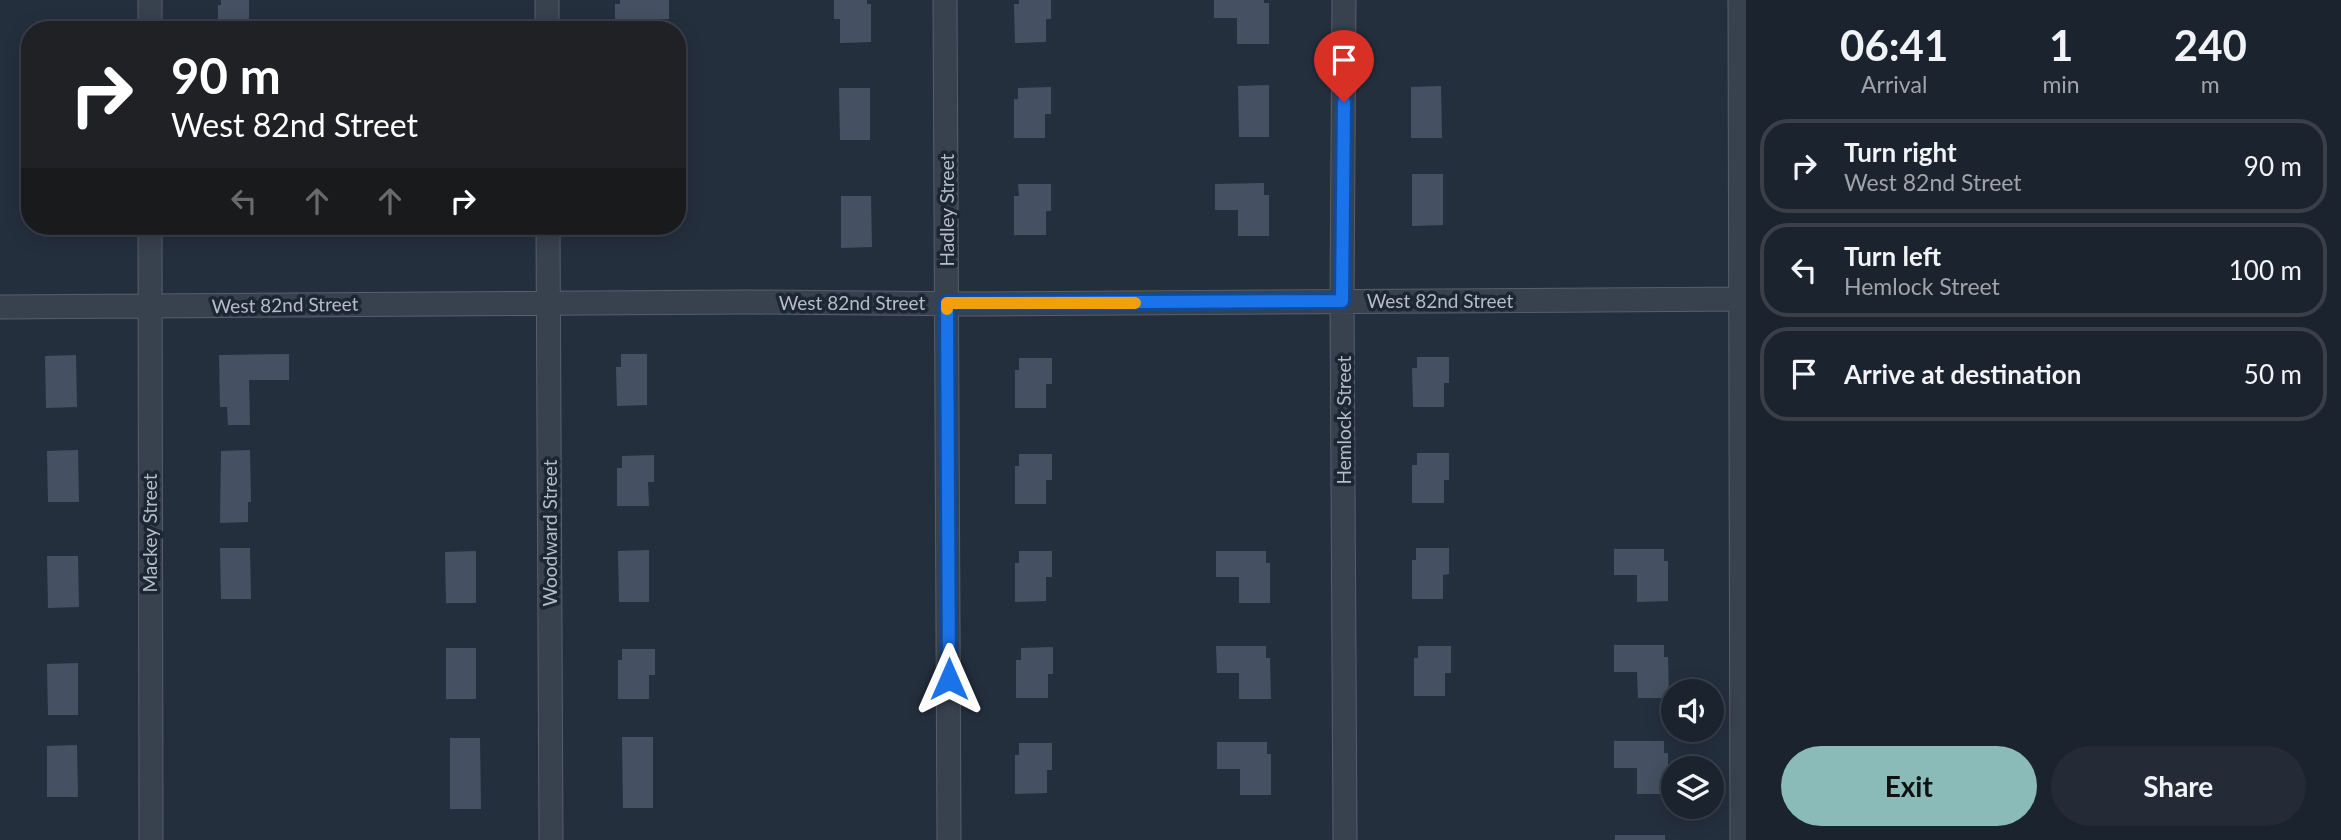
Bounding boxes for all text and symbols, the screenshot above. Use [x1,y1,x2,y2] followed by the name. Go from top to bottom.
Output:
[1840,20,1948,70] text: 06:41
[2049,20,2073,70] text: 1
[2174,20,2247,70] text: 240
[1314,30,1374,102] pin
[1325,41,1363,79] icon: arrive
[171,46,281,104] text: 90 m
[56,49,147,140] icon: right
[1861,70,1927,98] text: Arrival
[2042,70,2080,98] text: min
[2201,70,2220,98] text: m
[171,105,418,144] text: West 82nd Street
[1844,136,1957,168] text: Turn right
[1785,147,1823,185] icon: right
[2244,150,2302,182] text: 90 m
[935,153,958,266] street label: Hadley Street
[1844,168,2022,196] text: West 82nd Street
[225,182,263,220] icon: left
[298,182,336,220] icon: ahead
[371,182,409,220] icon: ahead
[444,182,482,220] icon: right
[1844,240,1941,272] text: Turn left
[1785,251,1823,289] icon: left
[2229,254,2302,286] text: 100 m
[1844,272,2000,300] text: Hemlock Street
[1367,289,1514,312] street label: West 82nd Street
[779,291,926,314] street label: West 82nd Street
[211,292,359,317] street label: West 82nd Street
[1332,355,1355,484] street label: Hemlock Street
[1785,355,1823,393] icon: arrive
[1844,358,2081,390] text: Arrive at destination
[2244,358,2302,390] text: 50 m
[538,459,561,607] street label: Woodward Street
[138,473,161,593] street label: Mackey Street
[912,642,986,716] position arrow
[1661,679,1724,819] map controls
[1661,679,1724,742] button: sound
[1781,746,2037,826] button: Exit
[2051,746,2306,826] button: Share
[1661,756,1724,819] button: layers

